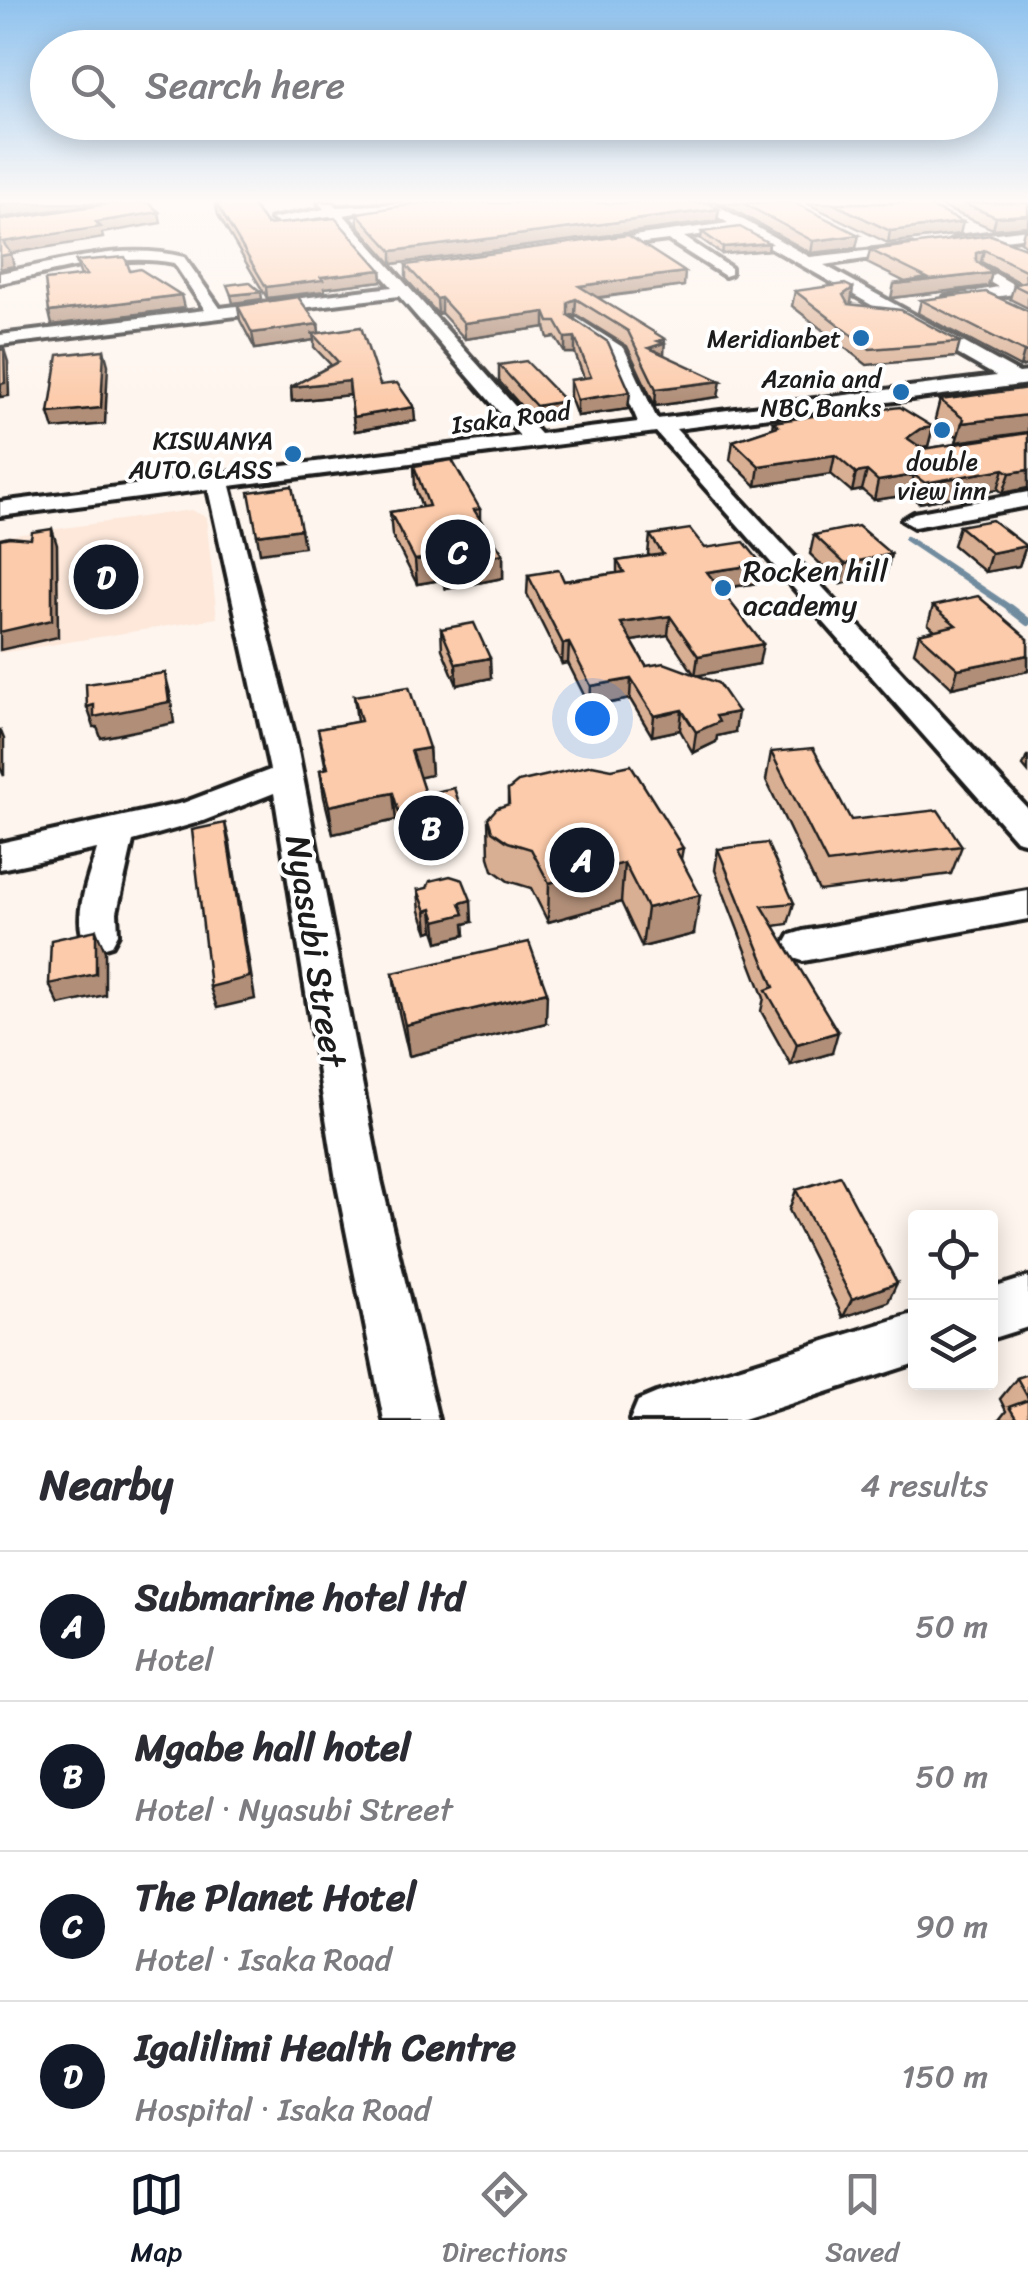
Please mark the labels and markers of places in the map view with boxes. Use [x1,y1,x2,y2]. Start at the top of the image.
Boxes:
place label: Meridianbet [707,316,841,361]
marker: Meridianbet [850,327,872,349]
place label: Azania and NBC Banks [760,356,883,430]
marker: Azania and NBC Banks [890,381,912,403]
place label: KISWANYA AUTO GLASS [128,418,273,492]
marker: double view inn [931,419,953,441]
place label: double view inn [897,439,987,513]
marker: KISWANYA AUTO GLASS [282,443,304,465]
pin: C [426,514,490,590]
pin: D [74,540,138,614]
place label: Rocken hill academy [743,544,888,632]
marker: Rocken hill academy [712,577,734,599]
pin: B [398,790,464,866]
pin: A [550,822,614,898]

